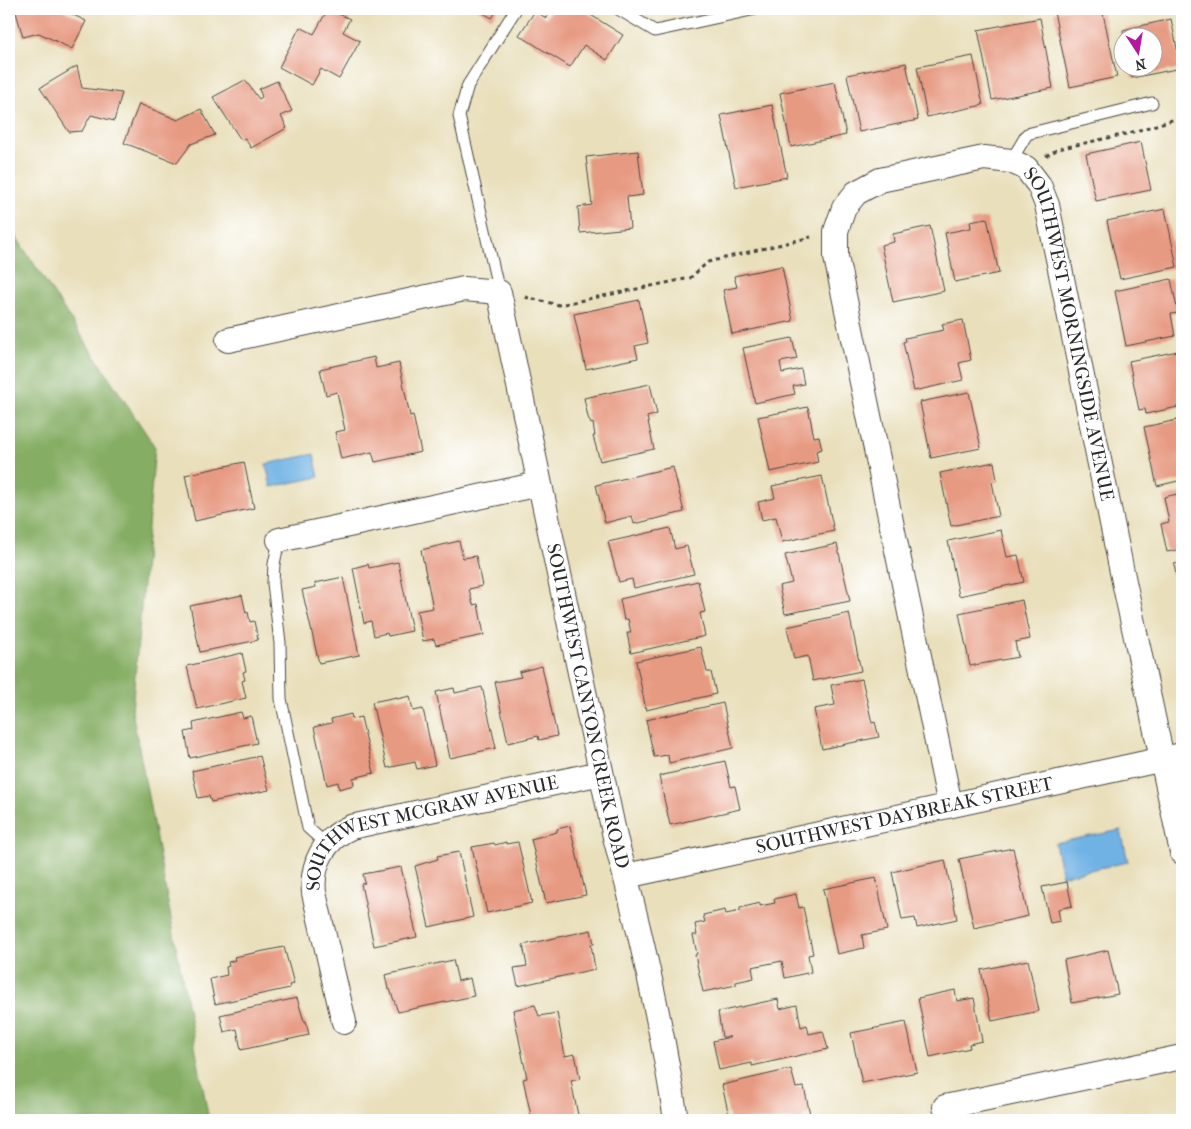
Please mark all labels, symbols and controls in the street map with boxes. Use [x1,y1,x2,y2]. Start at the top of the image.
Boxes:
north arrow [1114,28,1164,78]
text: N [1133,55,1148,74]
street label: SOUTHWEST MORNINGSIDE AVENUE [1019,163,1118,503]
street label: SOUTHWEST CANYON CREEK ROAD [542,541,634,871]
street label: SOUTHWEST MCGRAW AVENUE [302,771,561,891]
street label: SOUTHWEST DAYBREAK STREET [754,772,1055,858]

